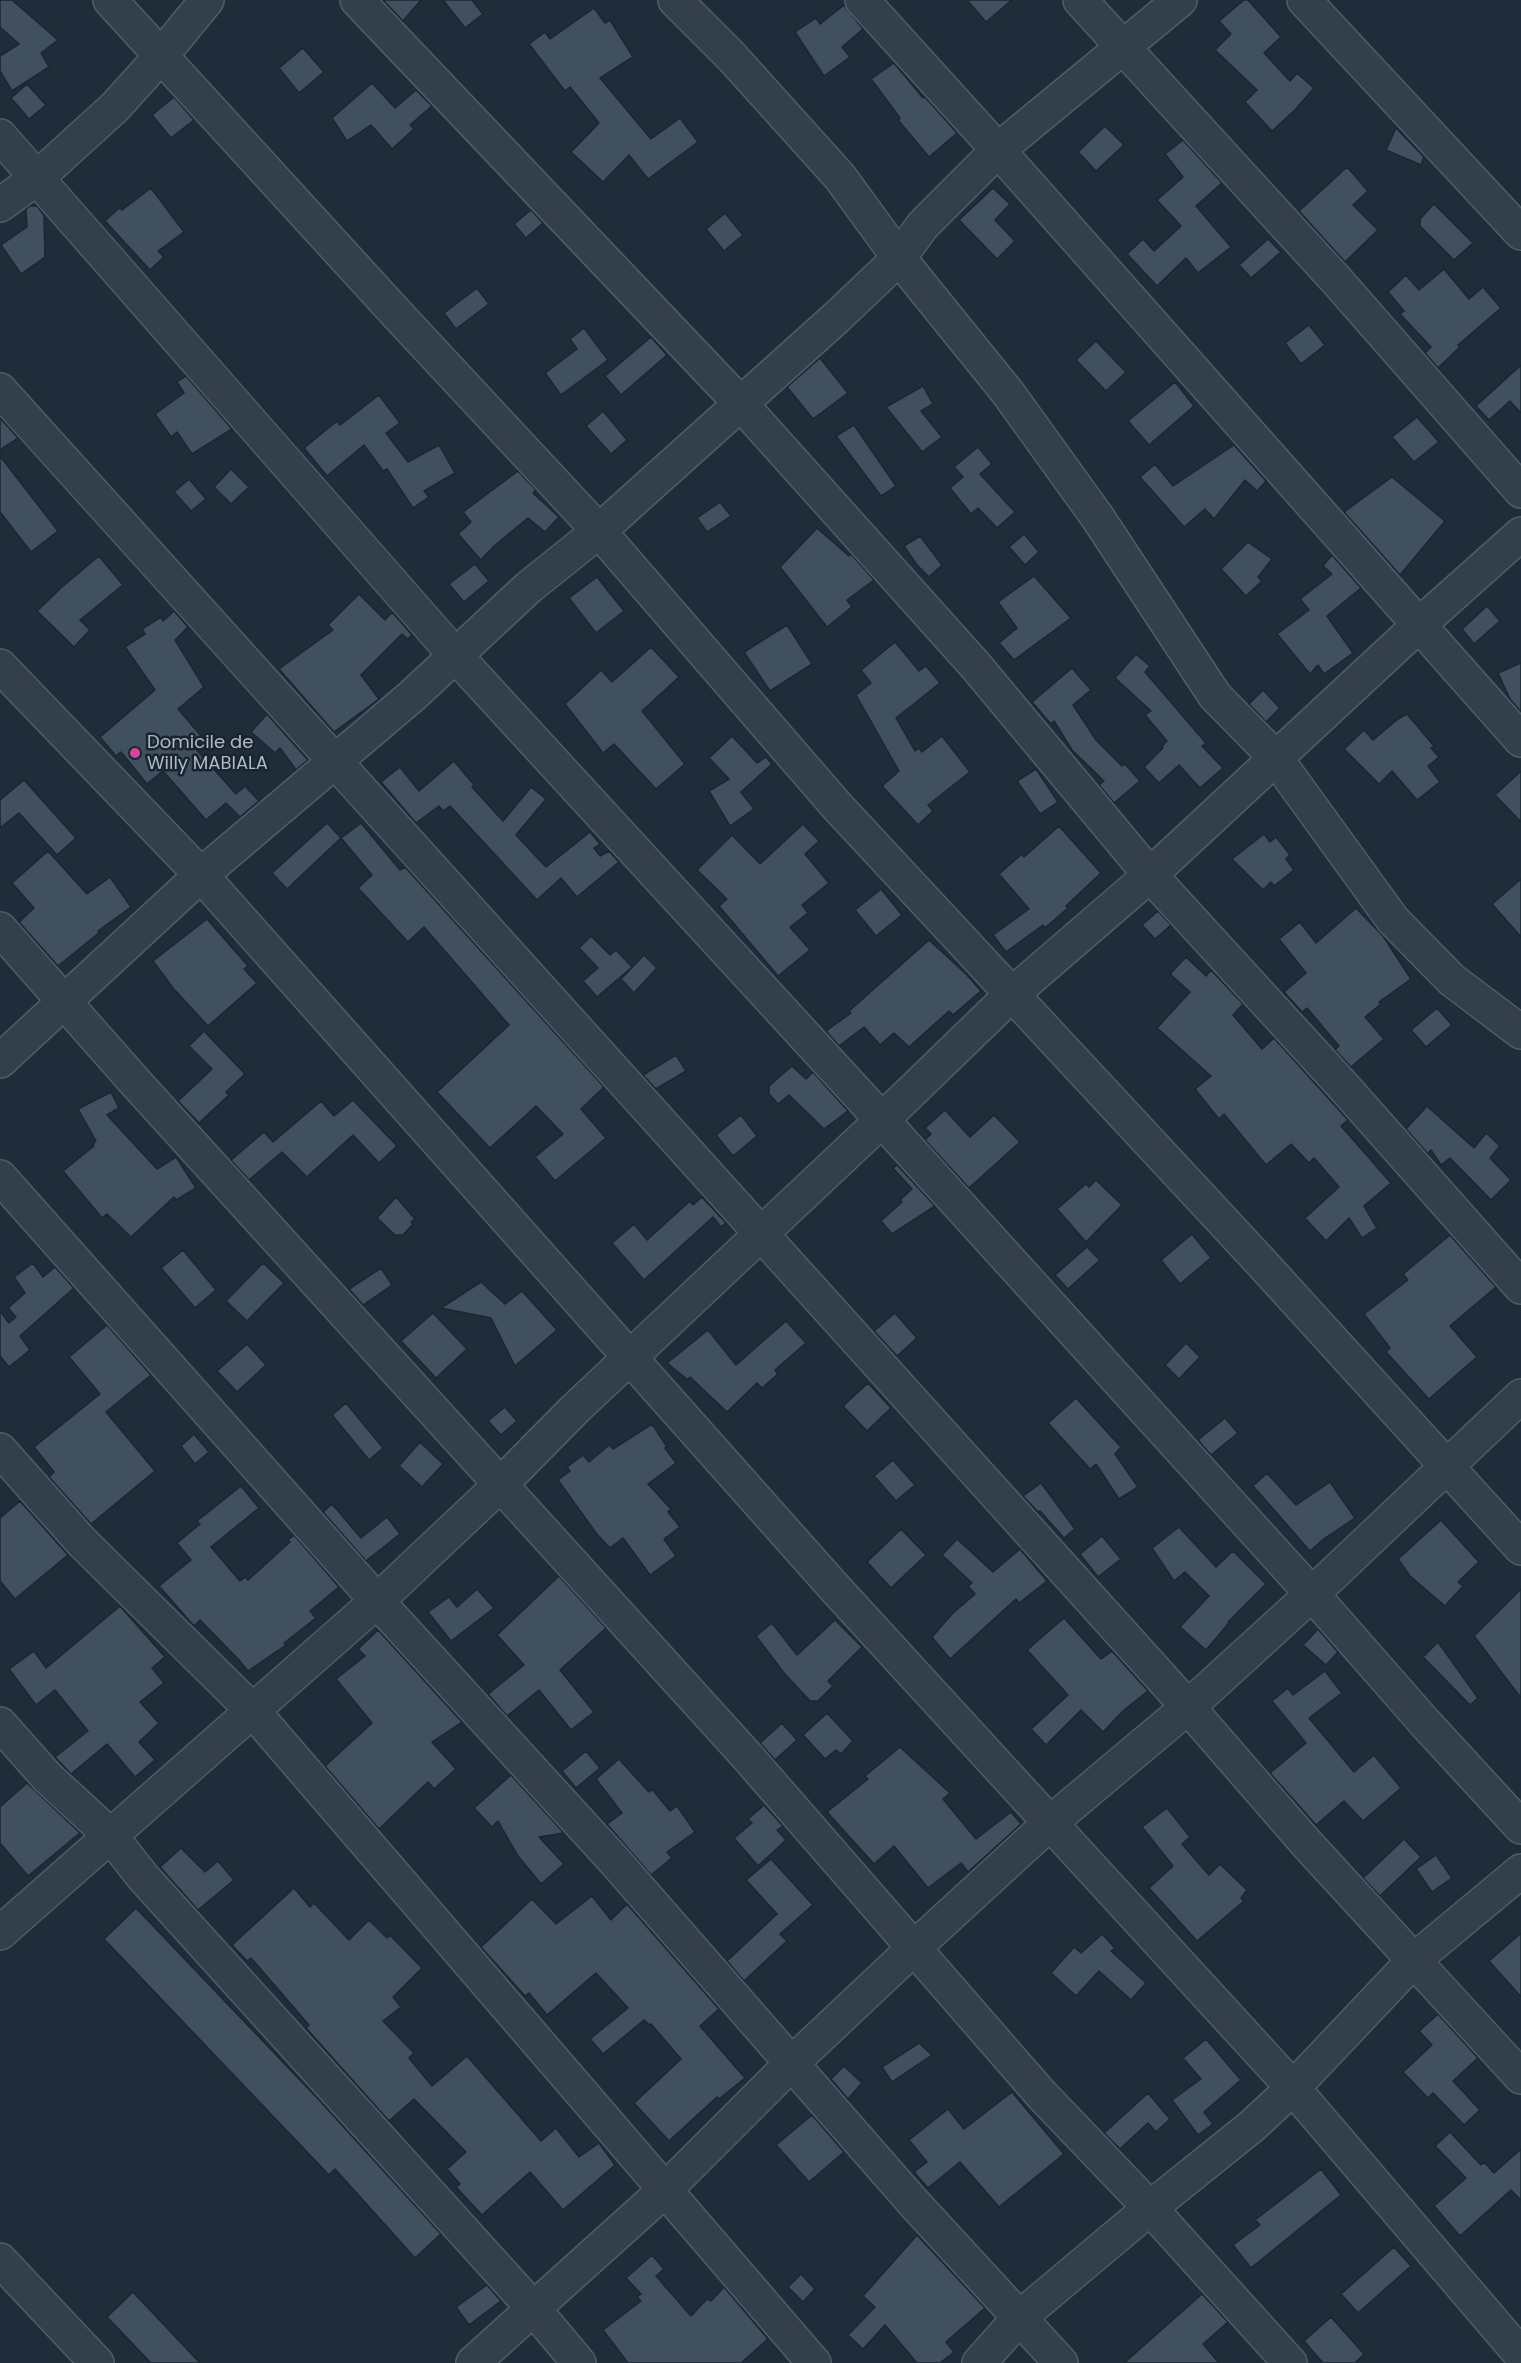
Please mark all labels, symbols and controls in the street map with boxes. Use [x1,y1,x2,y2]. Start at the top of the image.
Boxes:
place label: Domicile de Willy MABIALA [147,732,268,774]
marker: Domicile de Willy MABIALA [128,746,142,760]

